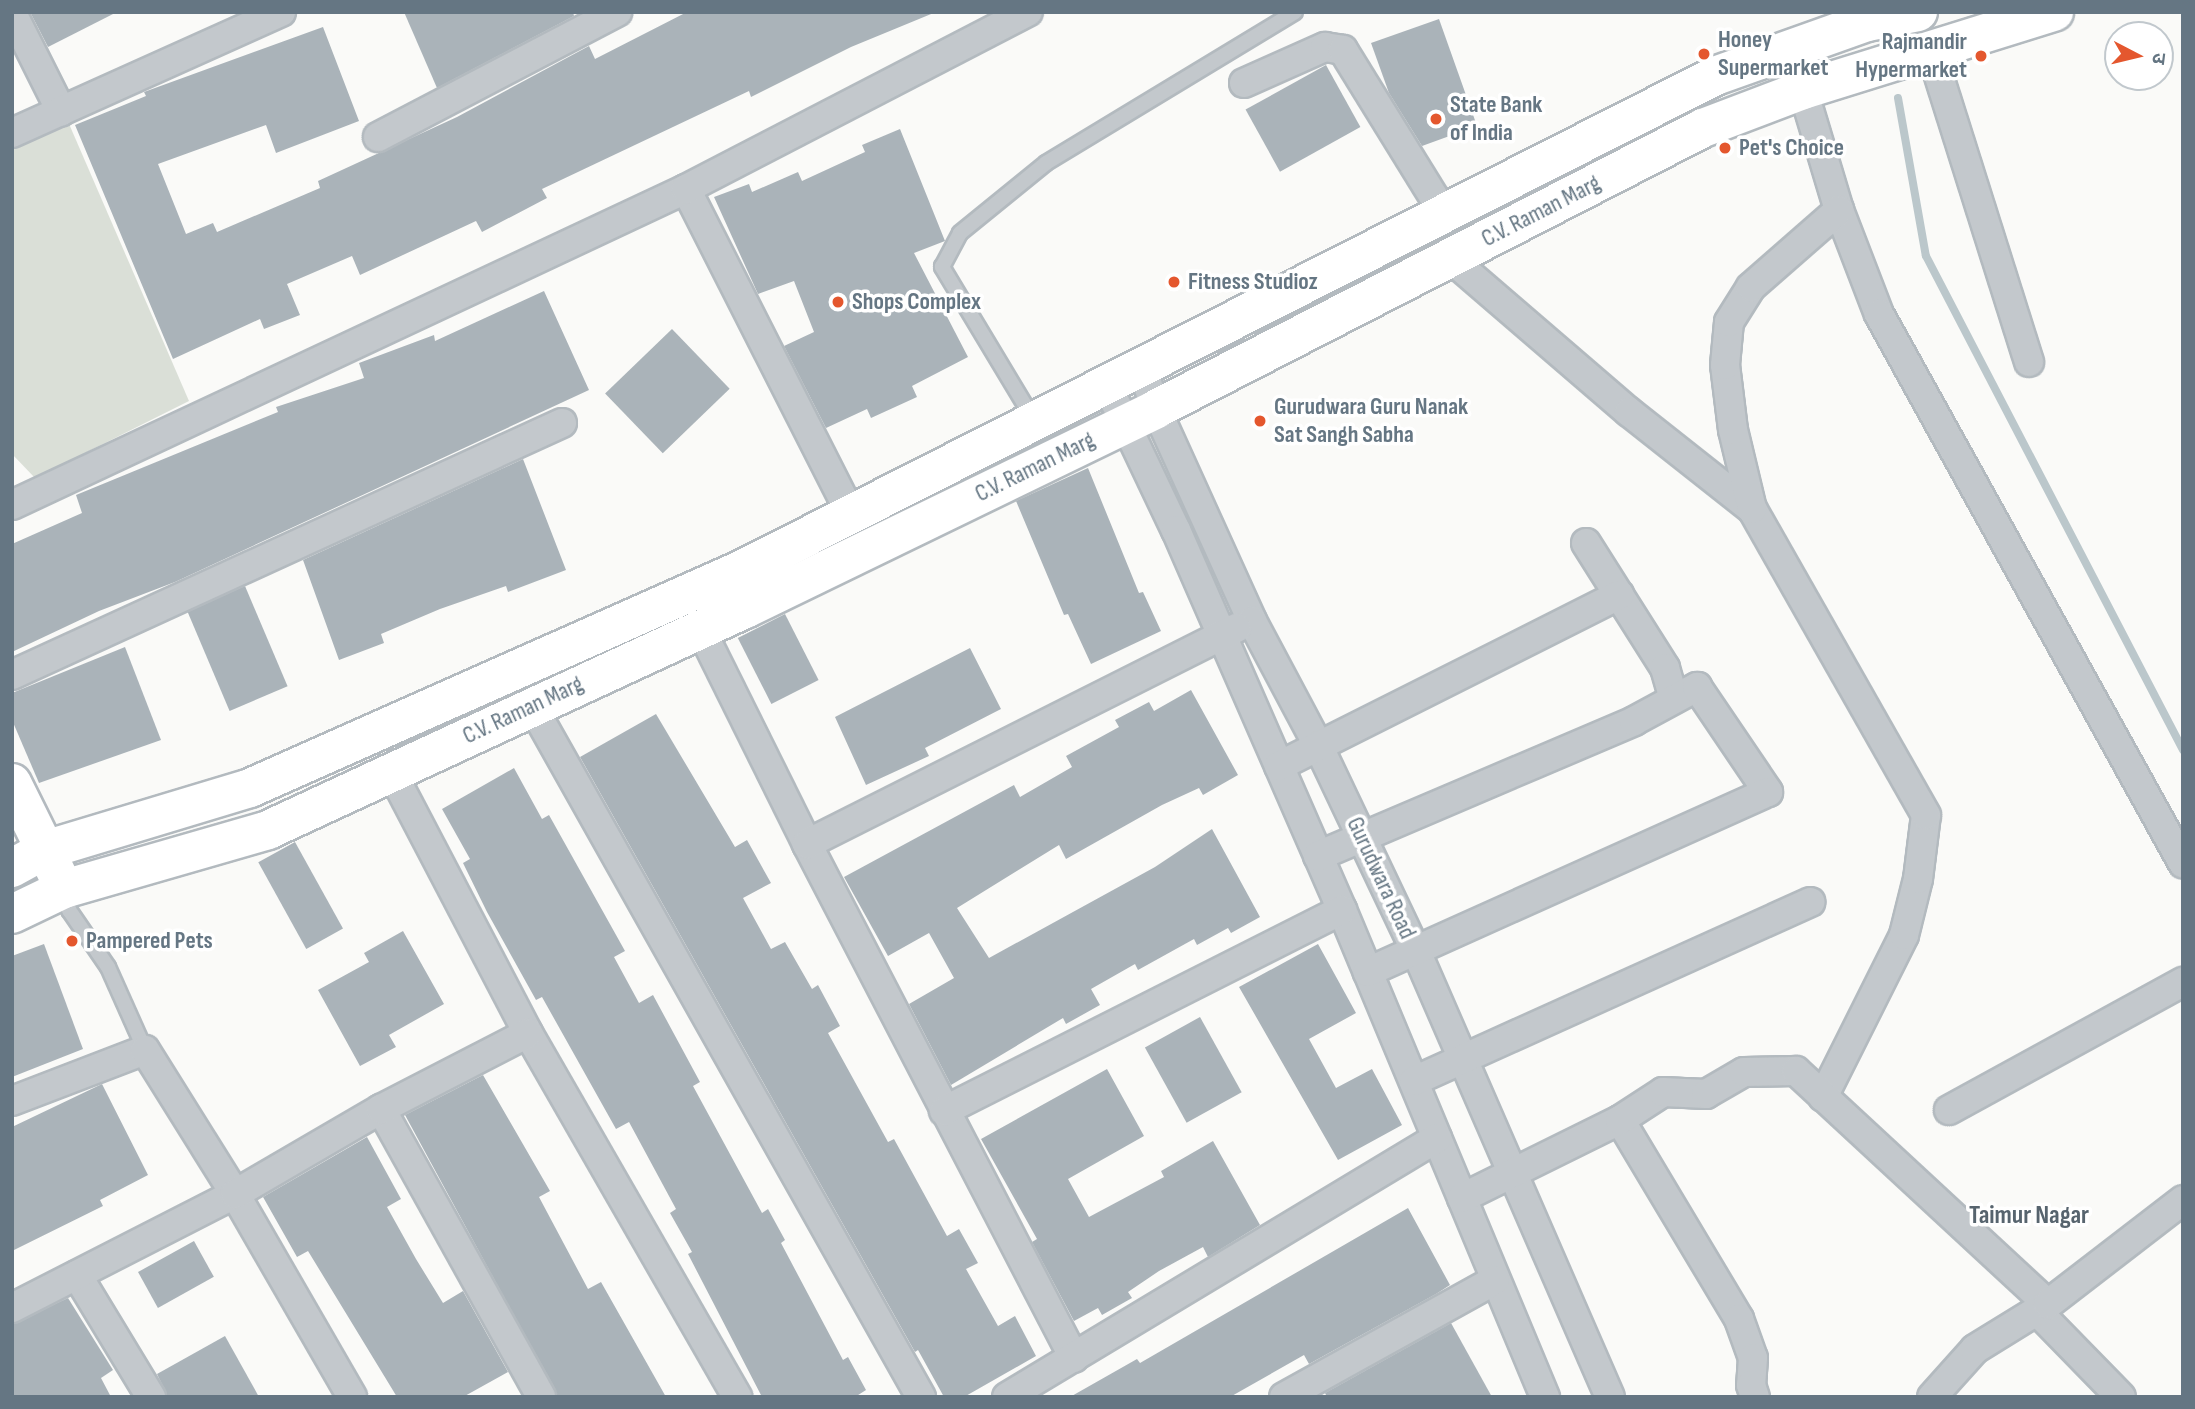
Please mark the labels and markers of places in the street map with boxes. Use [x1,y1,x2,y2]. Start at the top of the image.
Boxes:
place label: Honey Supermarket [1718,26,1828,82]
place label: Rajmandir Hypermarket [1855,28,1967,84]
marker: Honey Supermarket [1696,46,1712,62]
marker: Rajmandir Hypermarket [1973,48,1989,64]
place label: State Bank of India [1450,91,1542,147]
marker: State Bank of India [1428,111,1444,127]
place label: Pet's Choice [1739,134,1844,162]
marker: Pet's Choice [1717,140,1733,156]
place label: Fitness Studioz [1188,268,1318,296]
marker: Fitness Studioz [1166,274,1182,290]
place label: Shops Complex [852,288,981,316]
marker: Shops Complex [830,294,846,310]
place label: Gurudwara Guru Nanak Sat Sangh Sabha [1274,393,1468,449]
marker: Gurudwara Guru Nanak Sat Sangh Sabha [1252,413,1268,429]
place label: Pampered Pets [86,927,213,955]
marker: Pampered Pets [64,933,80,949]

